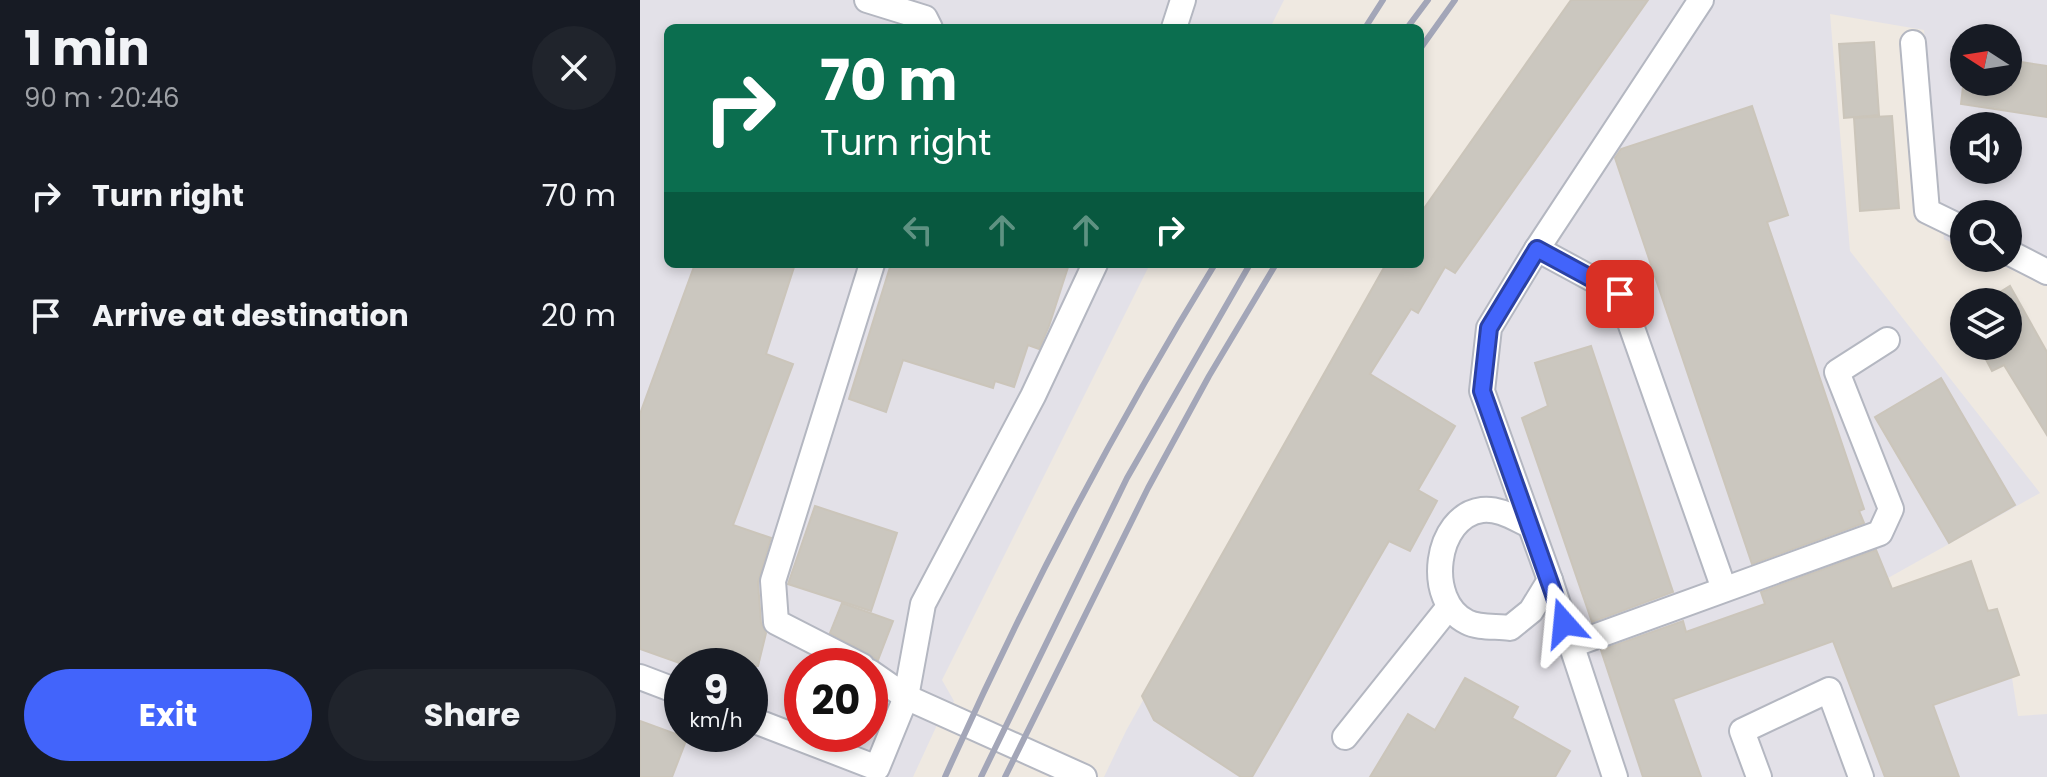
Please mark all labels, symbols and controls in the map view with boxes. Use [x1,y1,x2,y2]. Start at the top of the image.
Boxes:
text: 1 min [24,15,150,82]
north arrow [1950,24,2022,96]
map controls [1950,24,2022,360]
button: close [532,26,616,110]
text: 70 m [820,41,958,120]
icon: right [688,56,792,160]
text: 90 m · 20:46 [24,80,180,116]
button: sound [1950,112,2022,184]
text: Turn right [820,117,991,168]
icon: right [24,174,68,218]
text: Turn right [92,174,244,217]
text: 70 m [542,174,616,217]
button: search [1950,200,2022,272]
icon: left [896,208,940,252]
icon: ahead [980,208,1024,252]
icon: ahead [1064,208,1108,252]
icon: right [1148,208,1192,252]
pin [1586,260,1654,328]
icon: arrive [1598,272,1642,316]
button: layers [1950,288,2022,360]
icon: arrive [24,294,68,338]
text: Arrive at destination [92,294,409,337]
text: 20 m [541,294,616,337]
position arrow [1522,581,1606,665]
speed limit sign: 20 [784,648,888,752]
text: 9 [704,662,728,718]
button: Exit [24,669,312,761]
button: Share [328,669,616,761]
text: km/h [689,706,743,734]

